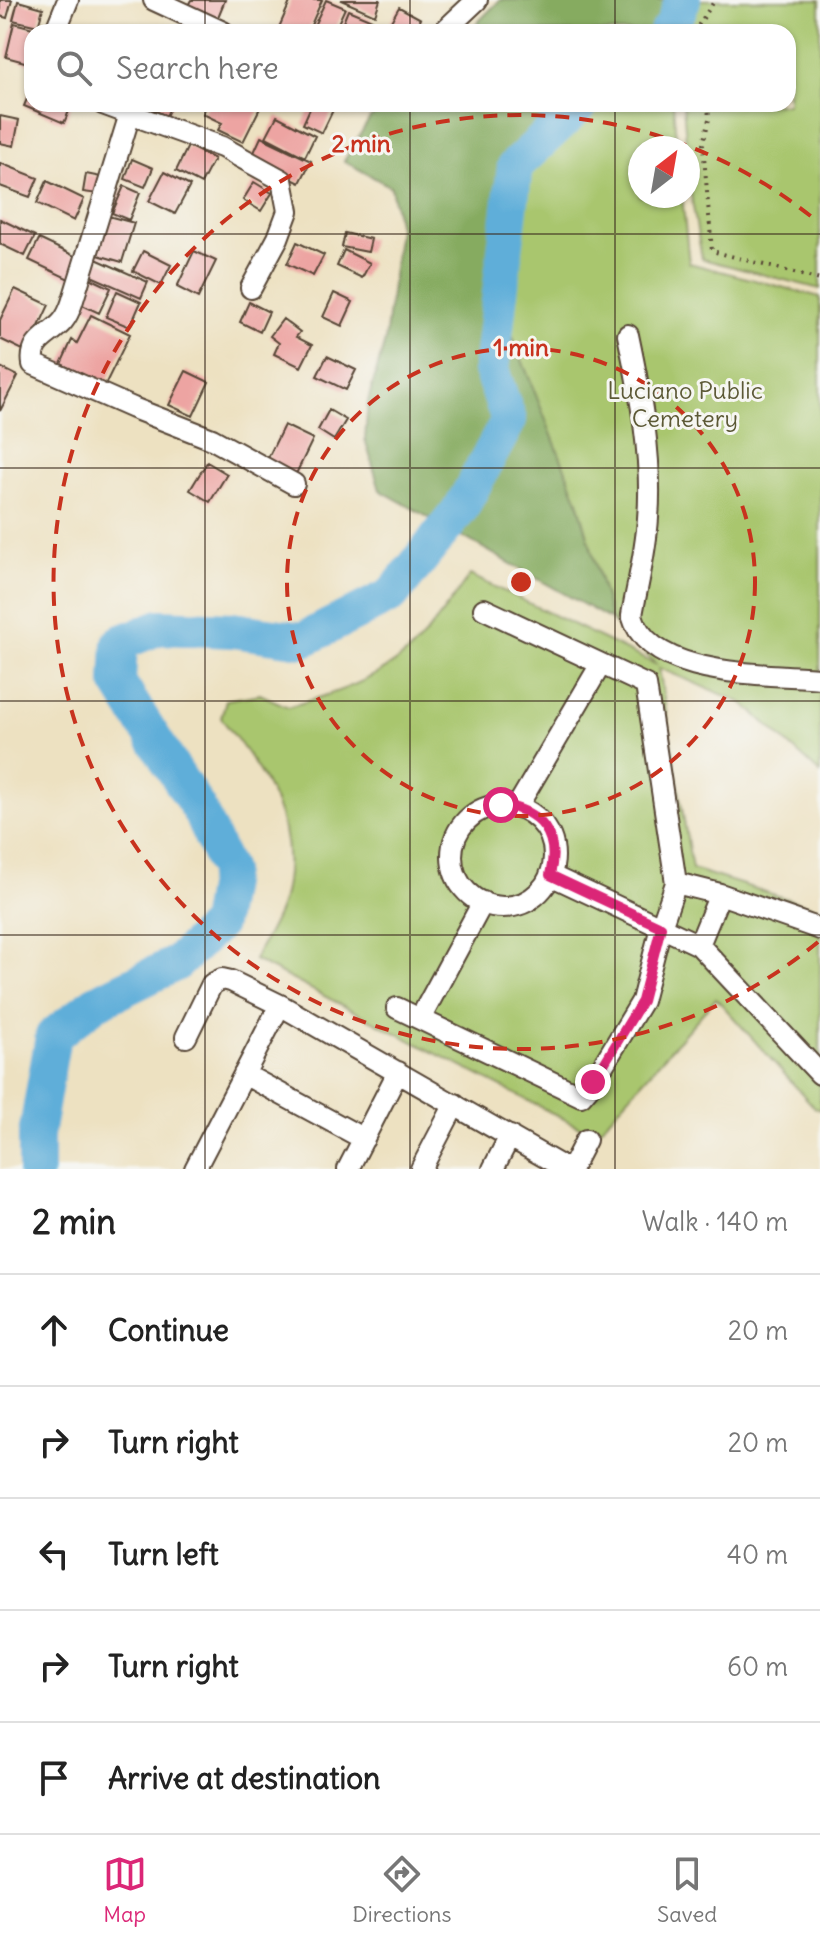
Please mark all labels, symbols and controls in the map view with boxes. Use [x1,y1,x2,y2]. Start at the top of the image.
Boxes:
search box [24,24,796,112]
icon: search [52,46,96,90]
text: Search here [116,49,279,87]
text: 2 min [331,128,391,158]
north arrow [628,136,700,208]
text: 1 min [493,332,549,362]
park label: Luciano Public Cemetery [607,375,763,433]
centre of rings [507,568,535,596]
route start [483,787,519,823]
route end [575,1064,611,1100]
text: 2 min [32,1200,116,1243]
text: Walk · 140 m [642,1205,788,1238]
icon: ahead [32,1308,76,1352]
text: Continue [108,1311,229,1349]
text: 20 m [728,1314,788,1347]
icon: right [32,1420,76,1464]
text: Turn right [108,1423,239,1461]
text: 20 m [728,1426,788,1459]
icon: left [32,1532,76,1576]
text: Turn left [108,1535,219,1573]
text: 40 m [727,1538,788,1571]
icon: right [32,1644,76,1688]
text: Turn right [108,1647,239,1685]
text: 60 m [727,1650,788,1683]
icon: arrive [32,1756,76,1800]
text: Arrive at destination [108,1759,380,1797]
tab: Map [103,1852,147,1928]
tab: Directions [352,1852,452,1928]
tab: Saved [657,1852,717,1928]

